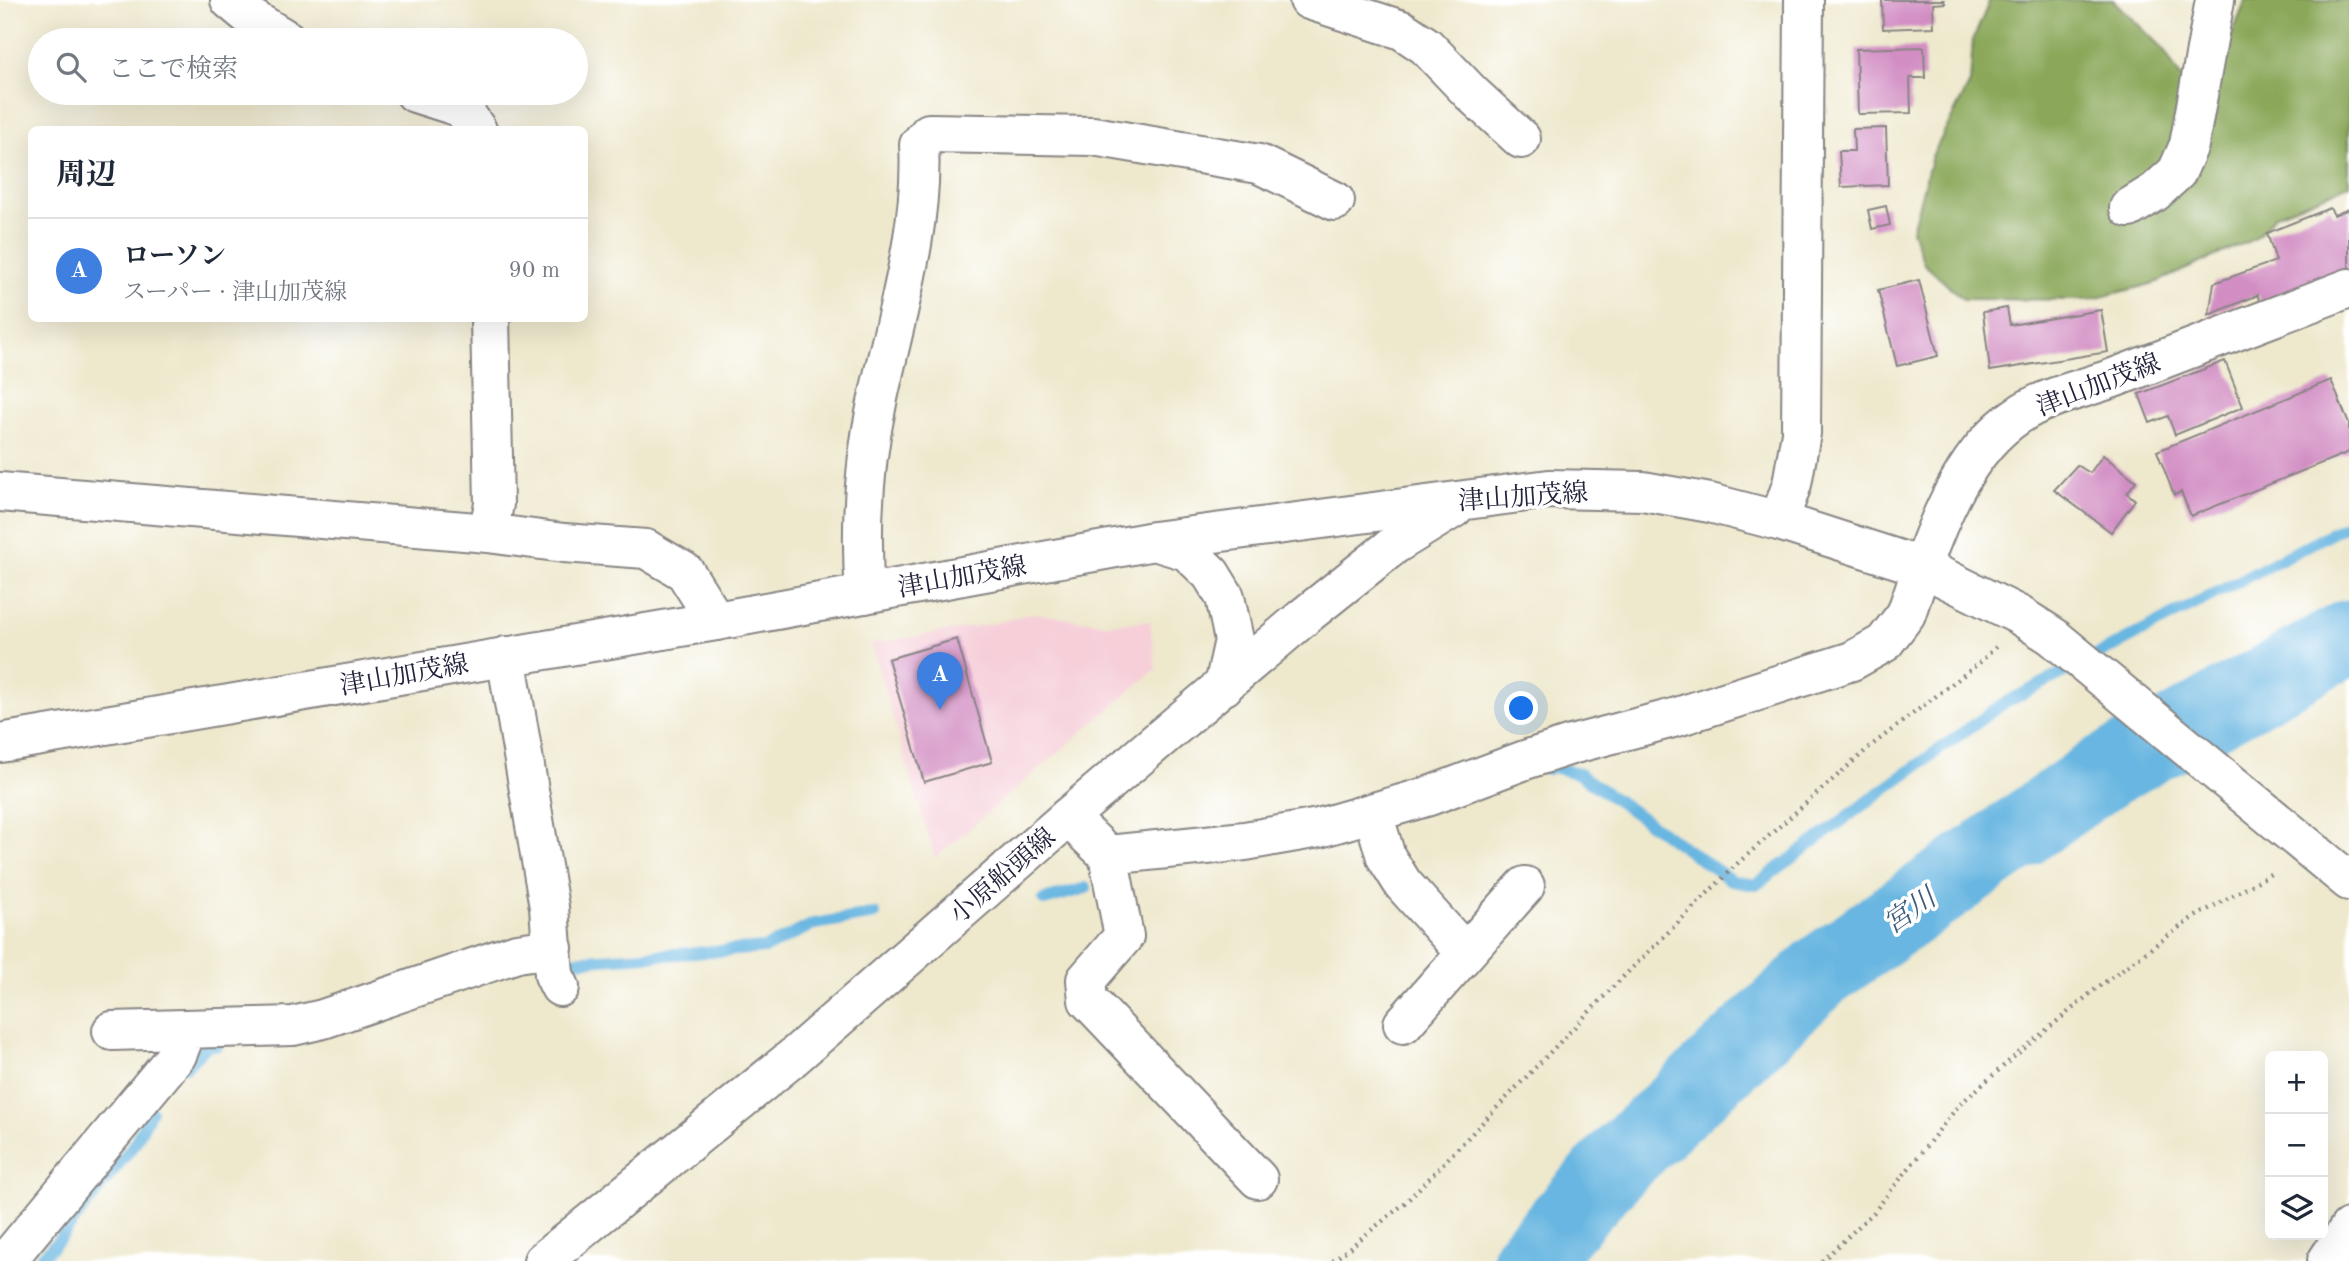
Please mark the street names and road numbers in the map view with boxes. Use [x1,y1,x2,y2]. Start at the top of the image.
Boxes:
street label: 津山加茂線 [2033,349,2164,421]
street label: 津山加茂線 [1457,478,1589,515]
street label: 津山加茂線 [896,552,1029,602]
street label: 津山加茂線 [338,650,471,700]
street label: 小原船頭線 [944,823,1061,929]

